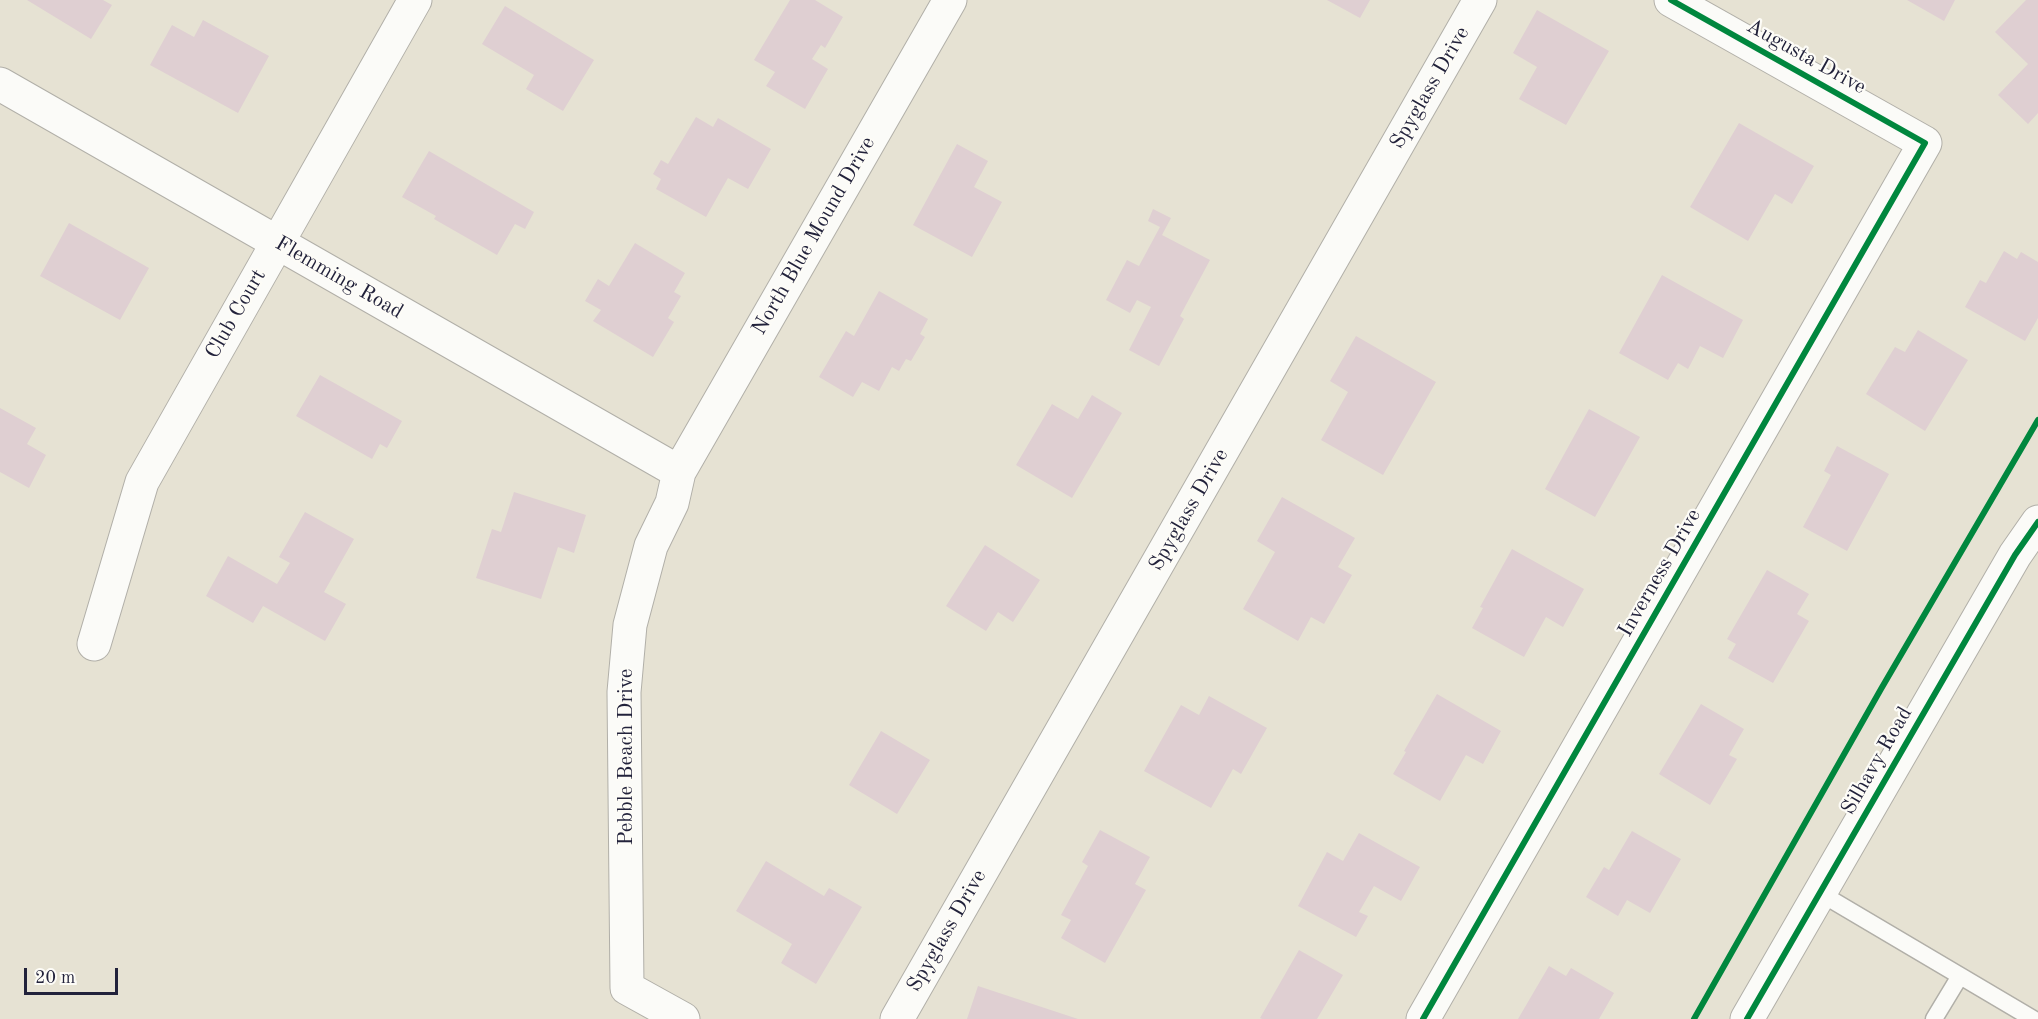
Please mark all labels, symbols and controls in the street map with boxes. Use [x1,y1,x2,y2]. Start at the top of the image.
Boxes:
street label: Augusta Drive [1742,14,1870,100]
street label: Spyglass Drive [1385,22,1475,154]
street label: North Blue Mound Drive [747,132,881,340]
street label: Flemming Road [270,231,408,325]
street label: Club Court [200,265,272,363]
street label: Spyglass Drive [1144,444,1234,576]
street label: Inverness Drive [1613,505,1707,641]
street label: Pebble Beach Drive [613,669,639,845]
street label: Silhavy Road [1836,703,1918,819]
street label: Spyglass Drive [902,865,992,997]
scale bar [27,956,122,994]
text: 20 m [35,969,75,987]

